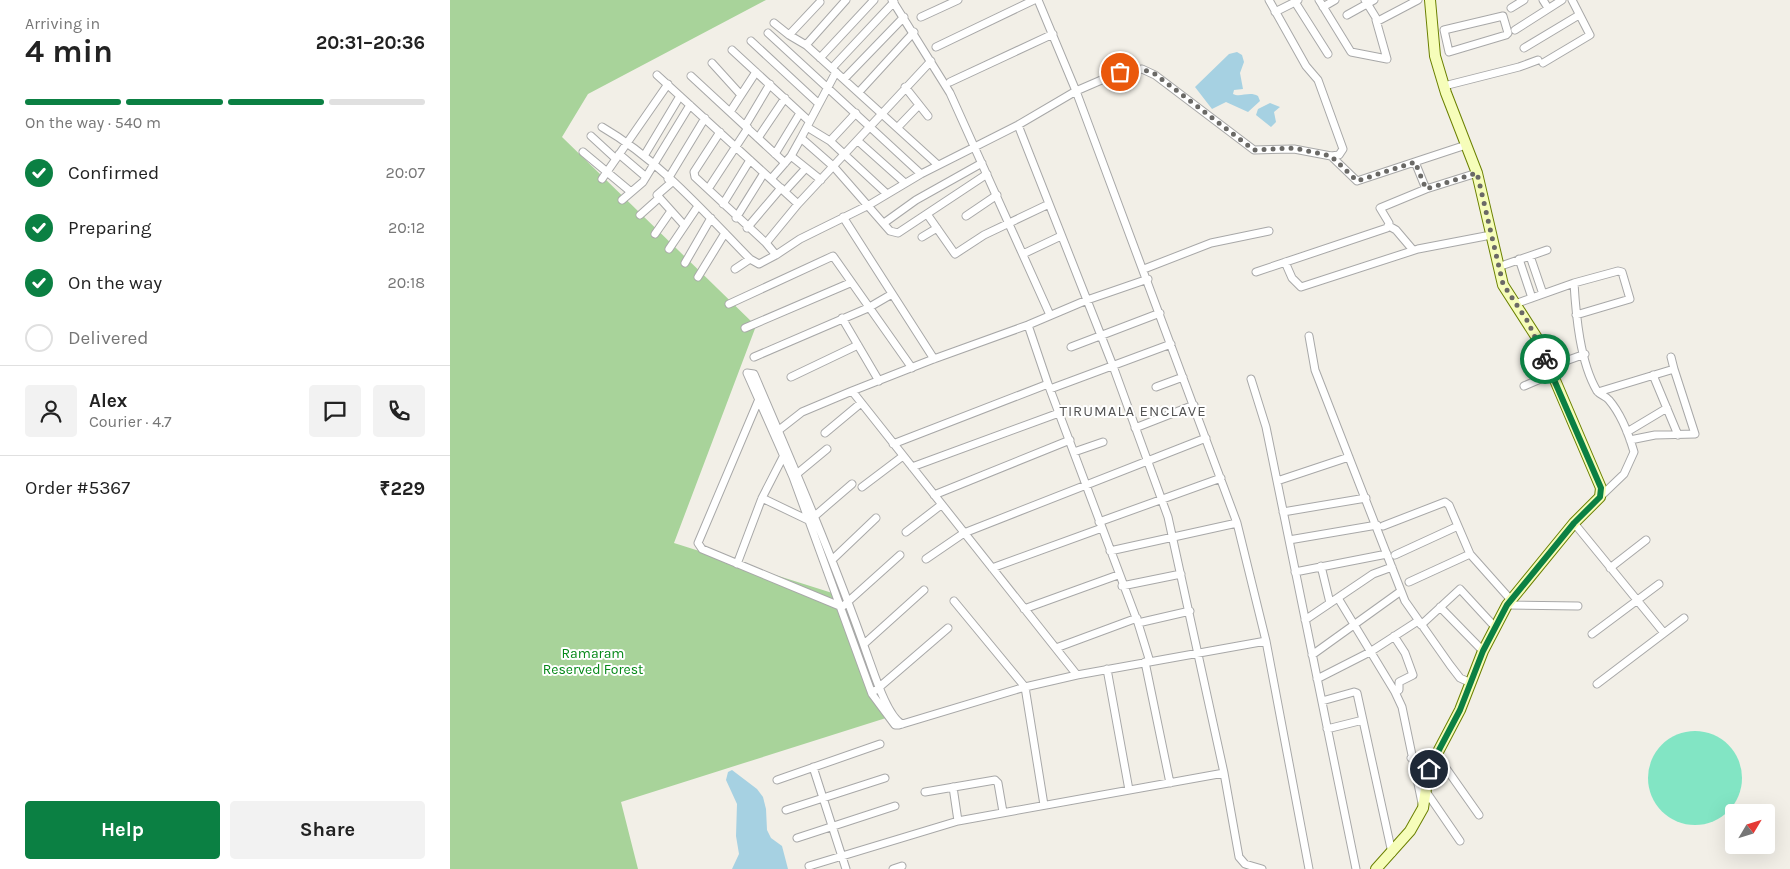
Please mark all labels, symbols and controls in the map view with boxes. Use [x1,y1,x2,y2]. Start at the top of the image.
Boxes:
text: Arriving in [25,14,100,33]
text: 20:31–20:36 [316,32,425,54]
text: 4 min [25,33,113,70]
pin [1099,51,1141,93]
icon: bag [1106,58,1134,86]
text: On the way · 540 m [25,113,161,132]
icon: check [25,159,53,187]
text: Confirmed [68,162,159,184]
text: 20:07 [386,163,425,182]
icon: check [25,214,53,242]
text: Preparing [68,217,151,239]
text: 20:12 [388,218,425,237]
icon: check [25,269,53,297]
text: On the way [68,272,162,294]
text: 20:18 [387,273,425,292]
text: Delivered [68,327,148,349]
courier [1520,334,1570,384]
icon: bike [1531,345,1559,373]
button: person [25,385,77,437]
button: chat [309,385,361,437]
button: phone [373,385,425,437]
text: Alex [89,390,127,412]
district label: TIRUMALA ENCLAVE [1059,402,1207,420]
text: Courier · 4.7 [89,412,172,431]
text: Order #5367 [25,477,130,499]
text: ₹229 [380,478,425,500]
park label: Ramaram Reserved Forest [543,645,643,678]
pin [1408,748,1450,790]
icon: home [1415,755,1443,783]
button: Help [25,801,220,859]
button: Share [230,801,425,859]
north arrow [1725,804,1775,854]
map controls [1725,804,1775,854]

